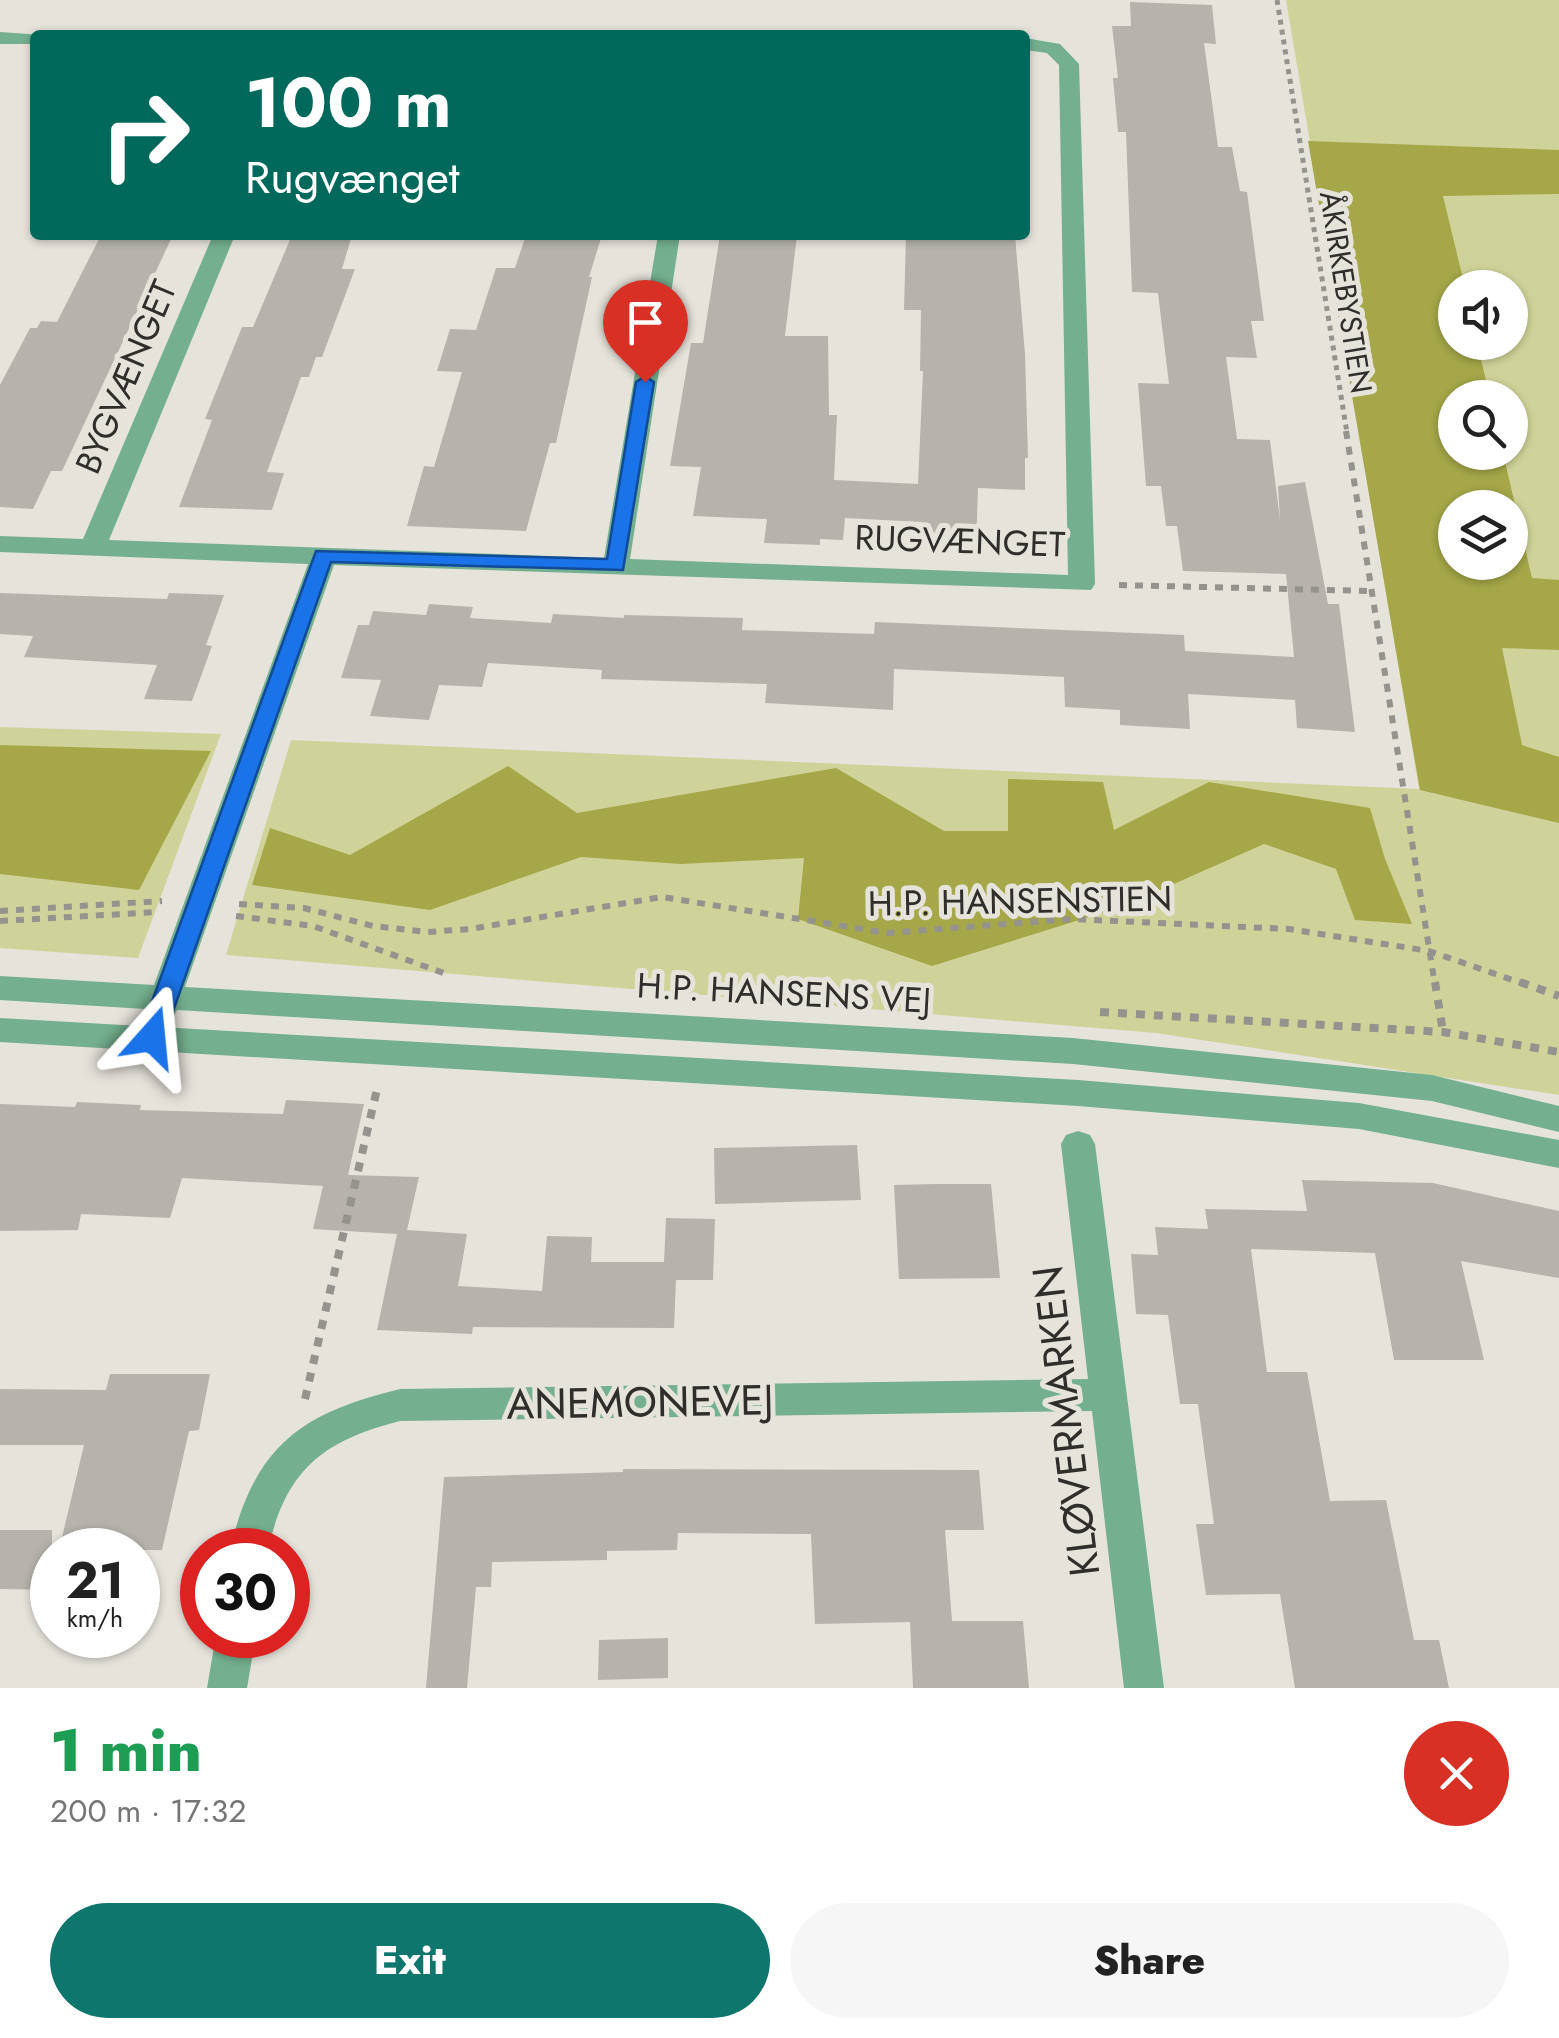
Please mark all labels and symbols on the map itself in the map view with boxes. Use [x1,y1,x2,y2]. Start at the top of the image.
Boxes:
street label: ÅKIRKEBYSTIEN [1309,188,1383,396]
street label: BYGVÆNGET [63,273,189,481]
pin [603,280,688,383]
street label: RUGVÆNGET [854,512,1066,570]
street label: H.P. HANSENSTIEN [867,873,1173,929]
street label: H.P. HANSENS VEJ [636,960,932,1026]
position arrow [100,985,204,1089]
street label: KLØVERMARKEN [1017,1262,1115,1580]
street label: ANEMONEVEJ [506,1369,774,1435]
speed limit sign: 30 [180,1528,310,1658]

